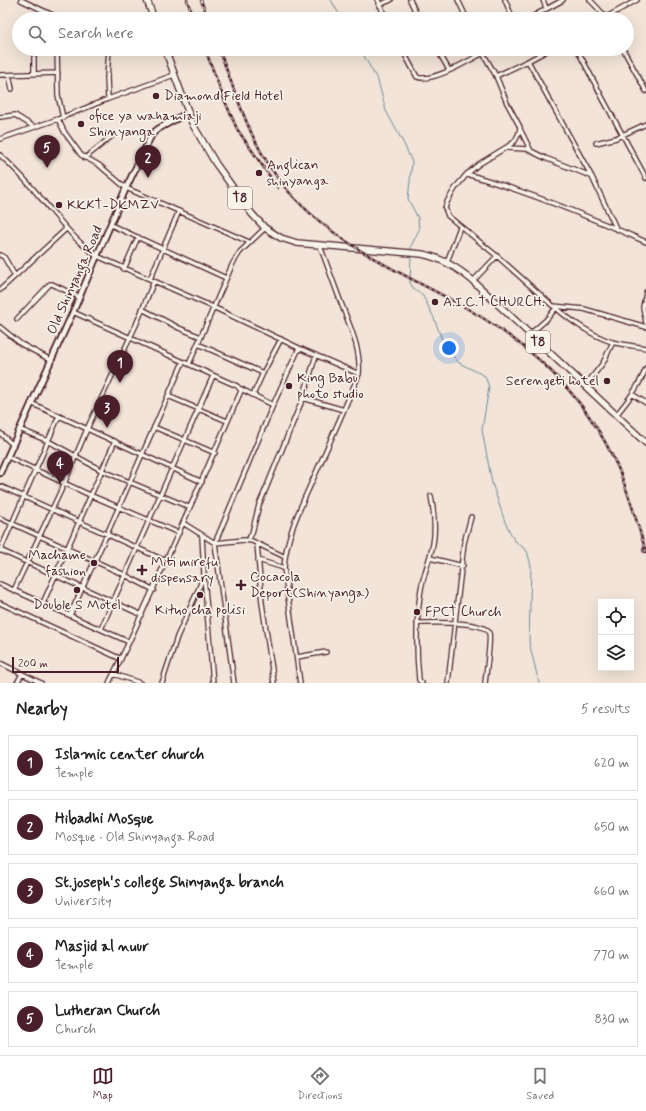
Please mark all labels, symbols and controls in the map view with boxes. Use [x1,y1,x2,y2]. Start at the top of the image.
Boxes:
search box [12,12,634,56]
icon: search [26,23,48,45]
text: Search here [58,24,134,44]
place label: Diamond Field Hotel [164,87,283,105]
marker: Diamond Field Hotel [151,91,161,101]
place label: ofice ya wahamiaji Shinyanga [89,107,202,142]
marker: ofice ya wahamiaji Shinyanga [76,119,86,129]
pin: 5 [34,135,60,168]
pin: 2 [135,145,161,178]
place label: Anglican shinyanga [267,156,329,190]
marker: Anglican shinyanga [254,168,264,178]
road number: T8 [228,187,252,209]
place label: KKKT-DKMZV [67,196,159,214]
marker: KKKT-DKMZV [54,200,64,210]
street label: Old Shinyanga Road [43,223,109,338]
place label: A.I.C.T CHURCH. [443,293,545,311]
marker: A.I.C.T CHURCH. [430,297,440,307]
road number: T8 [526,331,550,353]
your location [439,338,459,358]
pin: 1 [107,350,133,383]
place label: King Babu photo studio [297,369,364,403]
place label: Serengeti hotel [506,372,599,390]
marker: Serengeti hotel [602,376,612,386]
marker: King Babu photo studio [284,381,294,391]
pin: 3 [94,395,120,428]
pin: 4 [47,451,73,484]
place label: Machame fashion [28,546,86,580]
place label: Miti mirefu dispensary [151,553,219,587]
marker: Machame fashion [89,558,99,568]
marker: Miti mirefu dispensary [136,564,148,576]
place label: Cocacola Deport(Shinyanga) [250,568,369,603]
marker: Cocacola Deport(Shinyanga) [235,579,247,591]
marker: Double S Motel [72,585,82,595]
marker: Kituo cha polisi [195,590,205,600]
place label: Double S Motel [33,596,121,614]
map controls [598,599,634,671]
button: locate [598,599,634,635]
place label: Kituo cha polisi [155,601,245,619]
place label: FPCT Church [425,603,502,621]
marker: FPCT Church [412,607,422,617]
button: layers [598,635,634,671]
scale bar [12,655,119,674]
text: 200 m [18,657,48,671]
text: Nearby [16,698,68,720]
text: 5 results [581,701,630,718]
text: Islamic center church [55,745,204,765]
text: 1 [27,755,33,772]
text: 620 m [594,755,629,772]
text: Temple [55,765,93,782]
text: Hibadhi Mosque [55,809,153,829]
text: 2 [27,819,33,836]
text: 650 m [594,819,629,836]
text: Mosque · Old Shinyanga Road [55,829,215,846]
text: St.joseph's college Shinyanga branch [55,873,284,893]
text: 3 [27,883,33,900]
text: 660 m [593,883,629,900]
text: University [55,893,111,910]
text: Masjid al nuur [55,937,149,957]
text: 4 [26,947,34,964]
text: 770 m [593,947,629,964]
text: Temple [55,957,93,974]
text: Lutheran Church [55,1001,160,1021]
text: 5 [26,1011,34,1028]
text: 830 m [594,1011,629,1028]
text: Church [55,1021,96,1038]
tab: Map [92,1065,114,1103]
tab: Directions [297,1065,343,1103]
tab: Saved [526,1065,554,1103]

